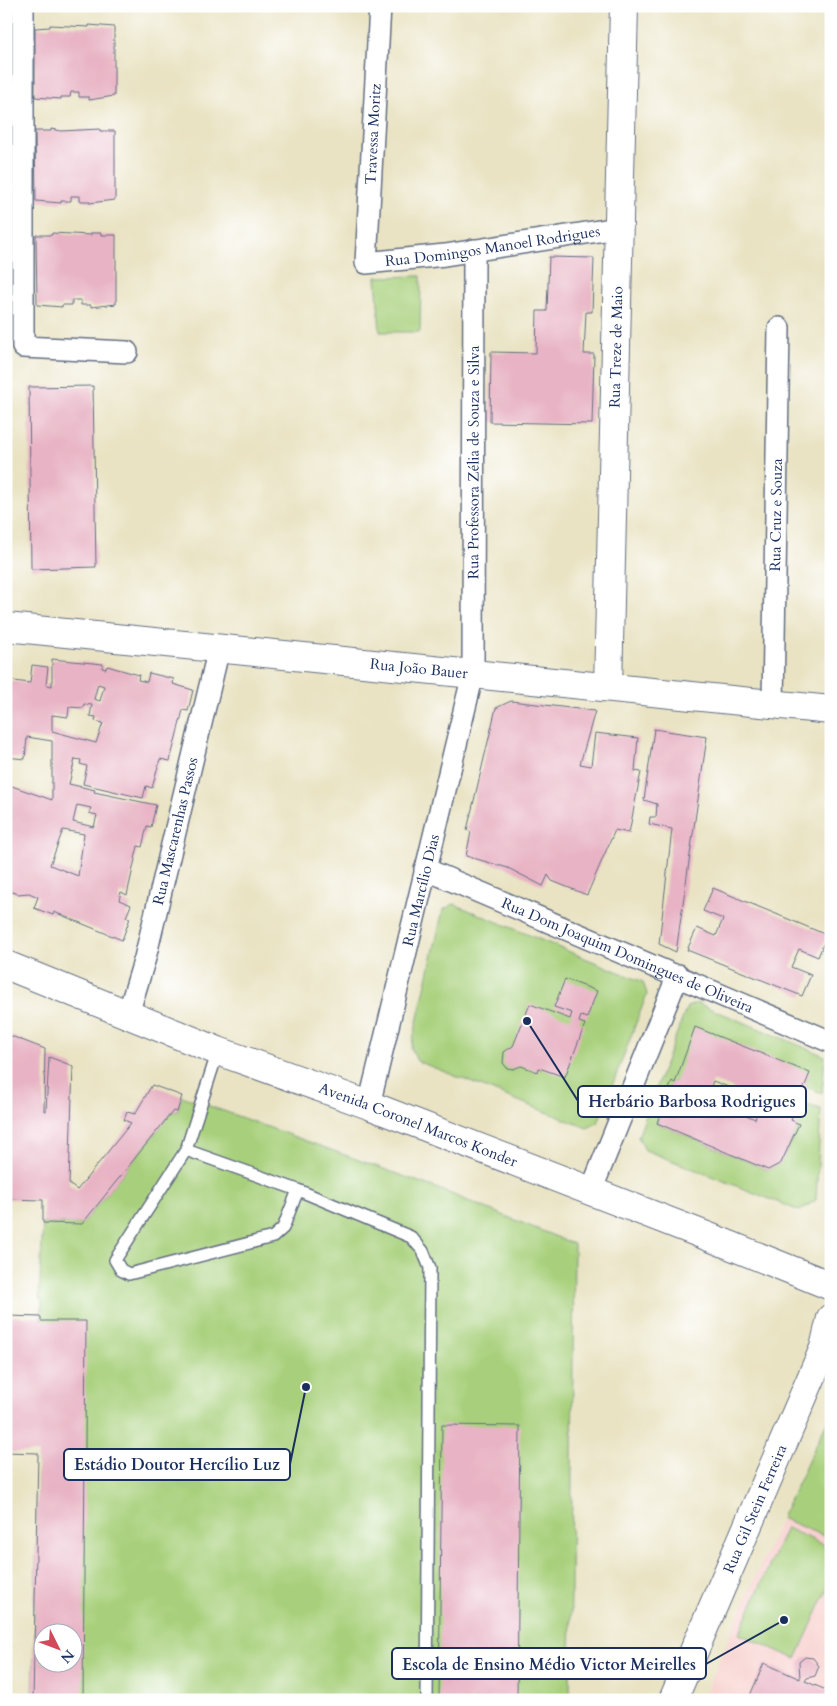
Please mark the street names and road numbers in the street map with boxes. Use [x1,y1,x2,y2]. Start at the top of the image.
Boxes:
street label: Travessa Moritz [360,83,386,185]
street label: Rua Domingos Manoel Rodrigues [384,221,601,271]
street label: Rua Treze de Maio [605,286,627,408]
street label: Rua Professora Zélia de Souza e Silva [463,345,484,579]
street label: Rua Cruz e Souza [765,458,787,572]
street label: Rua João Bauer [369,654,469,683]
street label: Rua Mascarenhas Passos [148,755,203,907]
street label: Rua Marcílio Dias [398,832,444,948]
street label: Rua Dom Joaquim Domingues de Oliveira [498,893,757,1018]
street label: Avenida Coronel Marcos Konder [316,1078,521,1172]
street label: Rua Gil Stein Ferreira [719,1441,792,1576]

